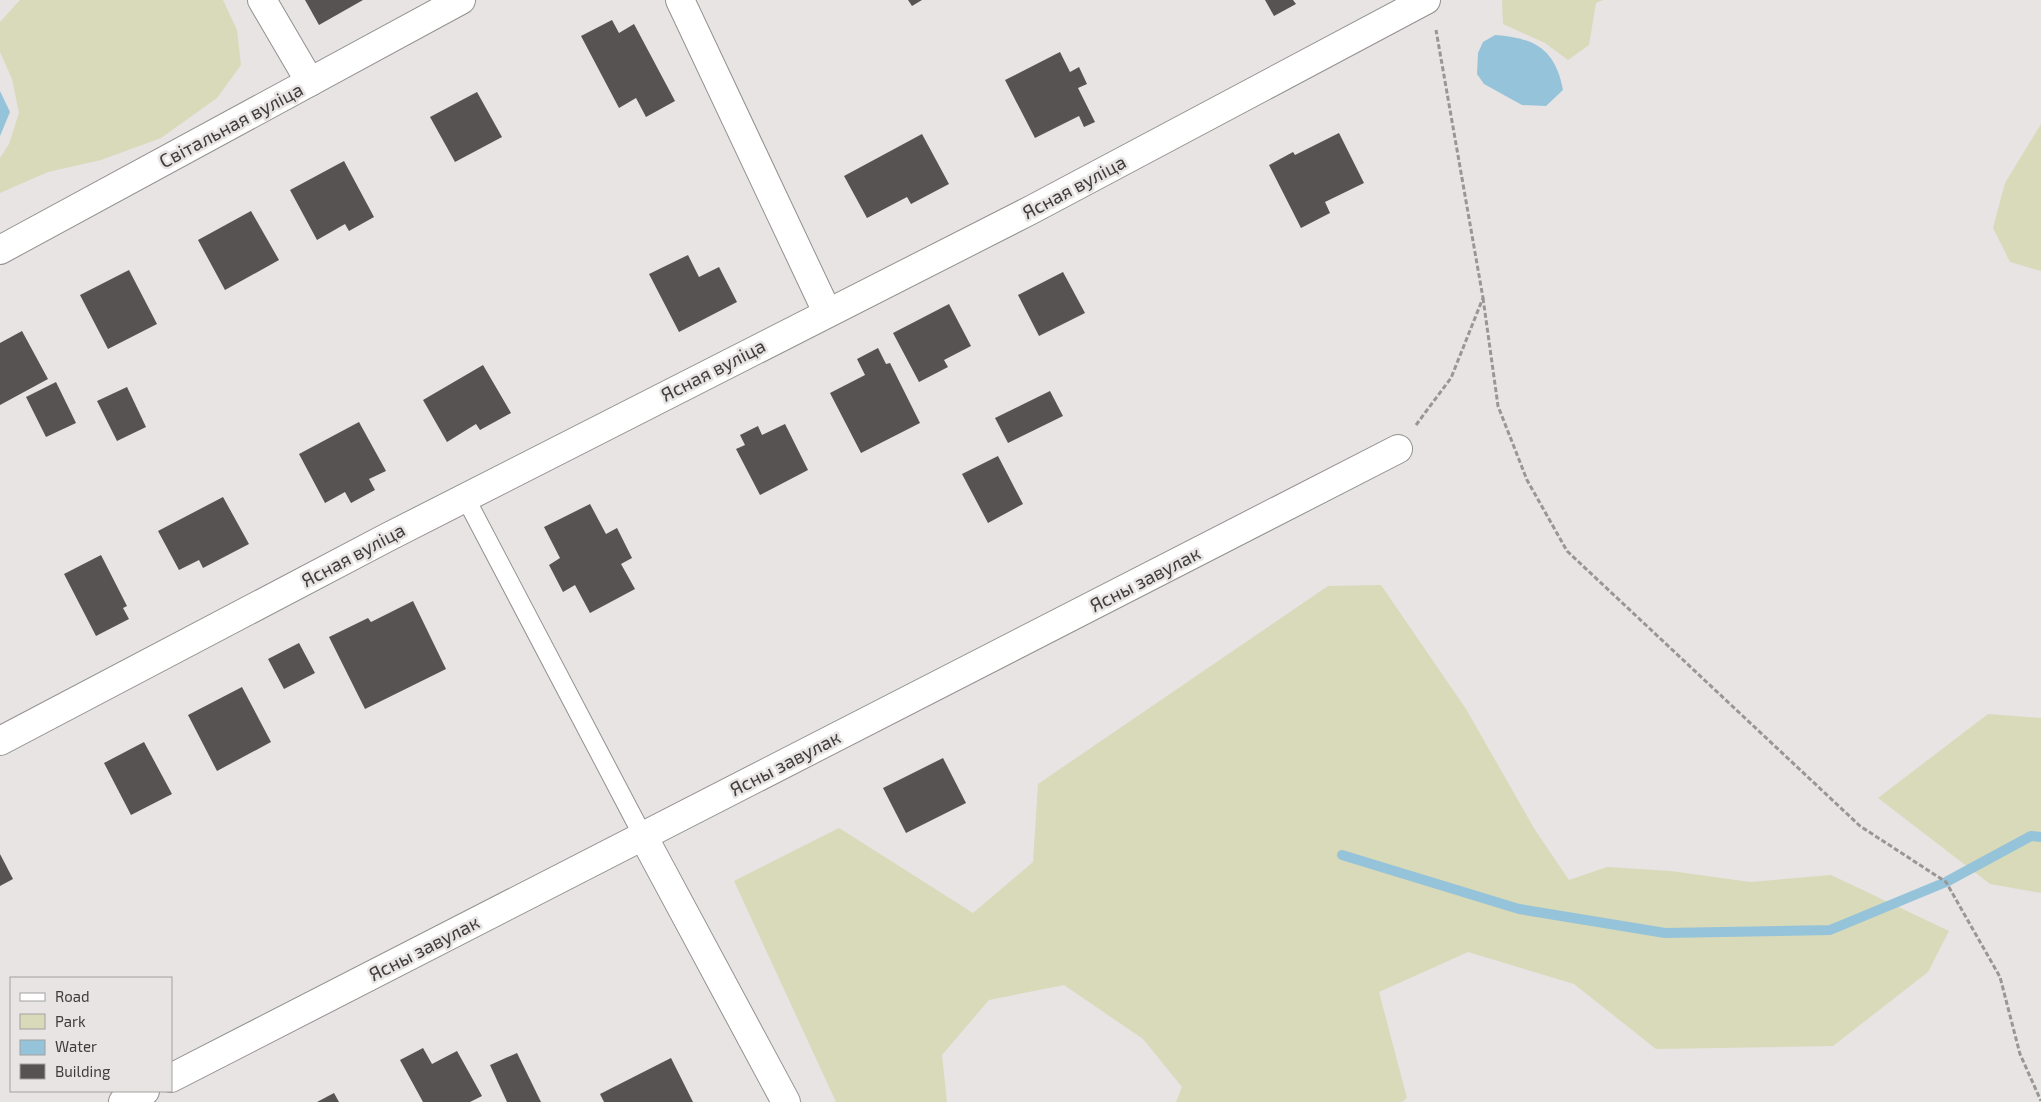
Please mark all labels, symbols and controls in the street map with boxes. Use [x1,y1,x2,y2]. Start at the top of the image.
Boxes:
street label: Світальная вуліца [155,77,307,173]
street label: Ясная вуліца [1018,150,1130,224]
street label: Ясная вуліца [657,333,769,407]
street label: Ясная вуліца [297,518,409,592]
street label: Ясны завулак [1086,541,1204,617]
street label: Ясны завулак [726,725,844,801]
street label: Ясны завулак [365,910,483,986]
legend [10,977,172,1092]
text: Road [55,987,90,1005]
text: Park [55,1012,86,1030]
text: Water [55,1037,97,1055]
text: Building [55,1062,111,1080]

